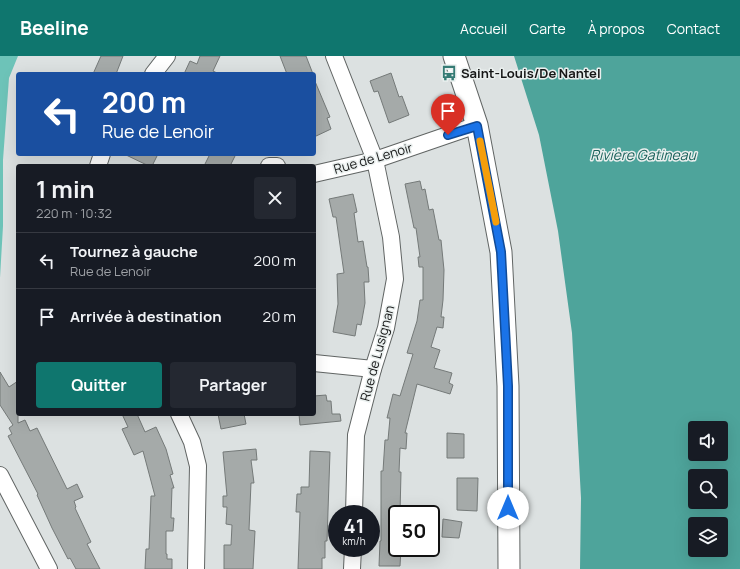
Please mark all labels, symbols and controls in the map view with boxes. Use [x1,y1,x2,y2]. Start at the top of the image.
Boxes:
text: Beeline [20,15,89,41]
text: Accueil [460,19,507,38]
text: Carte [529,19,566,38]
text: À propos [588,19,645,38]
text: Contact [667,19,720,38]
bus stop icon: Saint-Louis/De Nantel [440,64,458,82]
place label: Saint-Louis/De Nantel [461,64,601,82]
text: 200 m [102,83,186,121]
icon: left [36,88,88,140]
pin [431,94,465,135]
icon: arrive [437,100,459,122]
text: Rue de Lenoir [102,119,214,143]
street label: Rue de Lenoir [332,138,415,178]
water label: Rivière Gatineau [590,145,697,164]
text: 1 min [36,172,95,205]
button: close [254,177,296,219]
text: 220 m · 10:32 [36,204,112,222]
text: Tournez à gauche [70,241,198,262]
icon: left [36,250,58,272]
text: 200 m [253,250,296,271]
text: Rue de Lenoir [70,262,151,280]
street label: Rue de Lusignan [356,303,398,403]
icon: arrive [36,306,58,328]
text: Arrivée à destination [70,306,222,327]
text: 20 m [263,306,296,327]
button: Quitter [36,362,162,408]
button: Partager [170,362,296,408]
map controls [688,421,728,557]
button: sound [688,421,728,461]
button: search [688,469,728,509]
position arrow [487,487,529,529]
speed limit sign: 50 [388,505,440,557]
text: 41 [344,512,364,539]
button: layers [688,517,728,557]
text: km/h [342,534,366,548]

